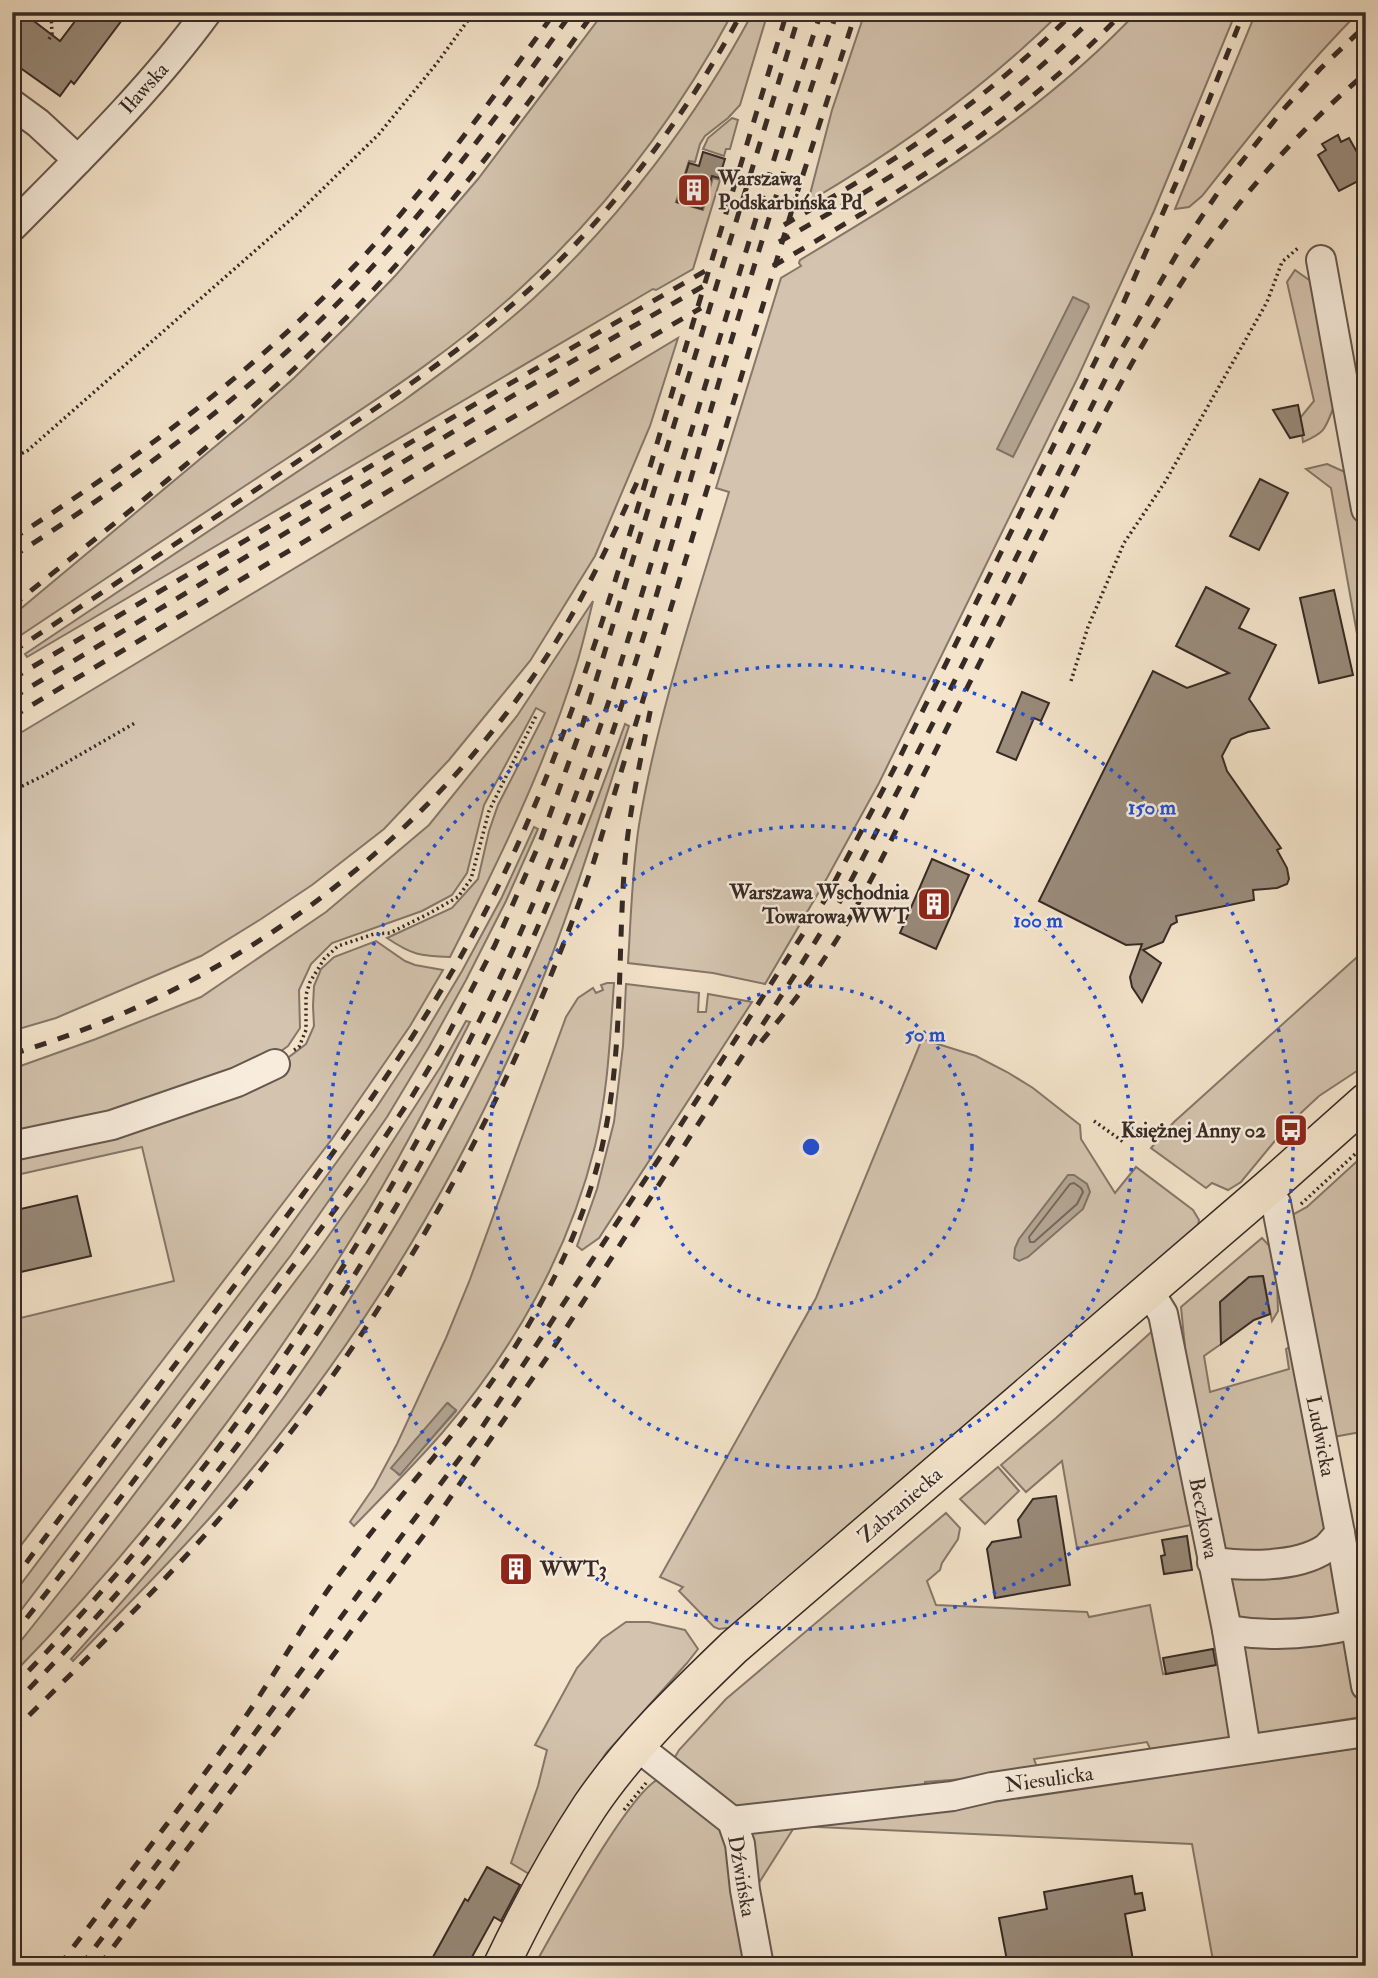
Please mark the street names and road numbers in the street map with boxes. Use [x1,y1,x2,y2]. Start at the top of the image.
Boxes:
street label: Iławska [114,56,175,120]
street label: Ludwicka [1299,1393,1342,1479]
street label: Zabraniecka [853,1461,948,1549]
street label: Beczkowa [1182,1475,1225,1561]
street label: Niesulicka [1003,1760,1095,1799]
street label: Dźwińska [721,1833,762,1919]

